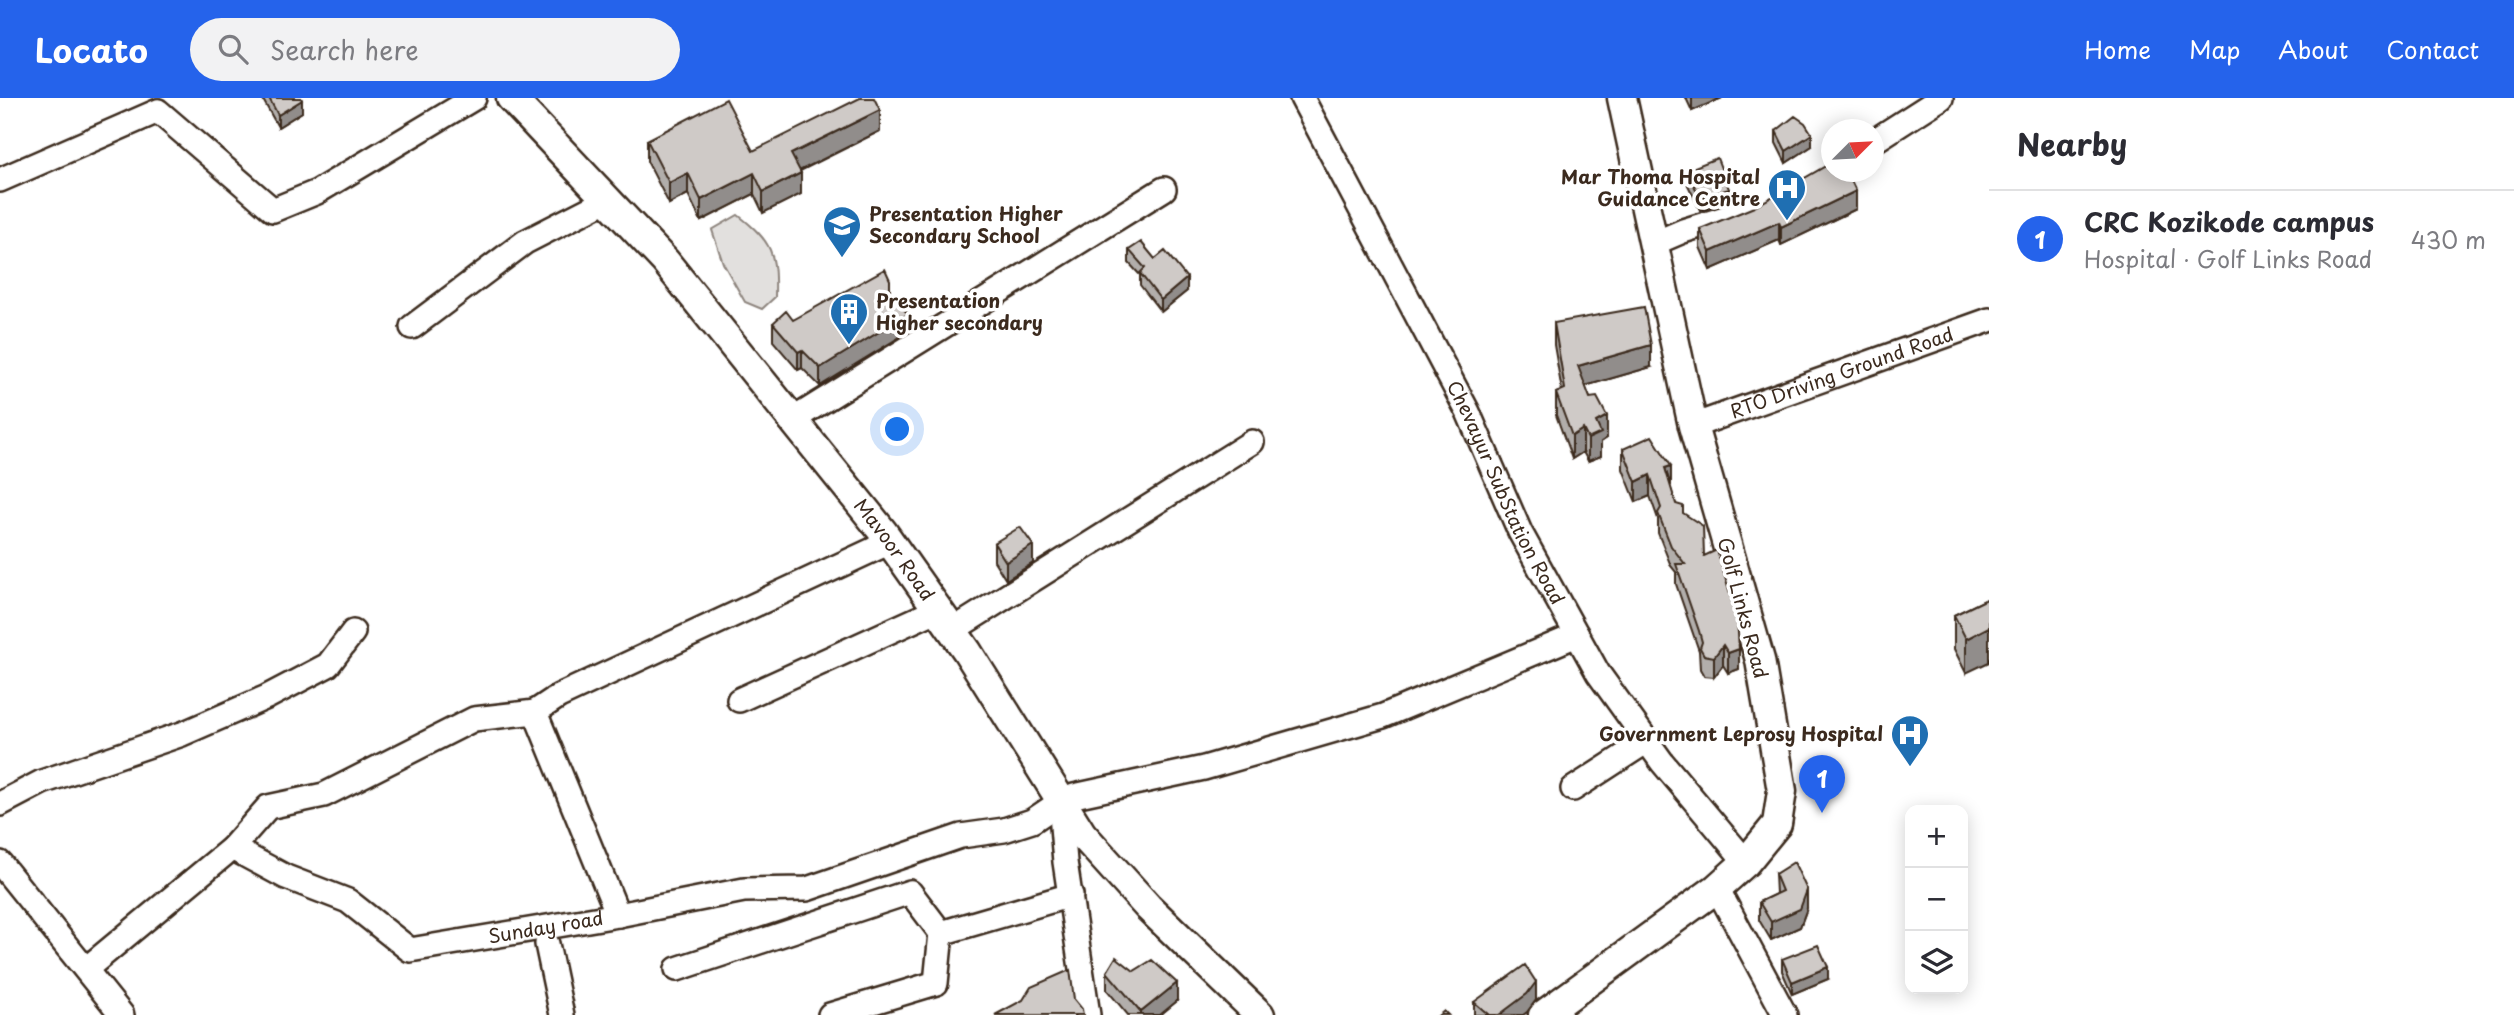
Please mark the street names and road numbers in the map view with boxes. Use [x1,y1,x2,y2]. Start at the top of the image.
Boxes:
street label: RTO Driving Ground Road [1726,319,1957,425]
street label: Chevayur SubStation Road [1441,375,1572,609]
street label: Mavoor Road [848,492,942,606]
street label: Golf Links Road [1712,534,1776,681]
street label: Sunday road [486,903,605,950]

